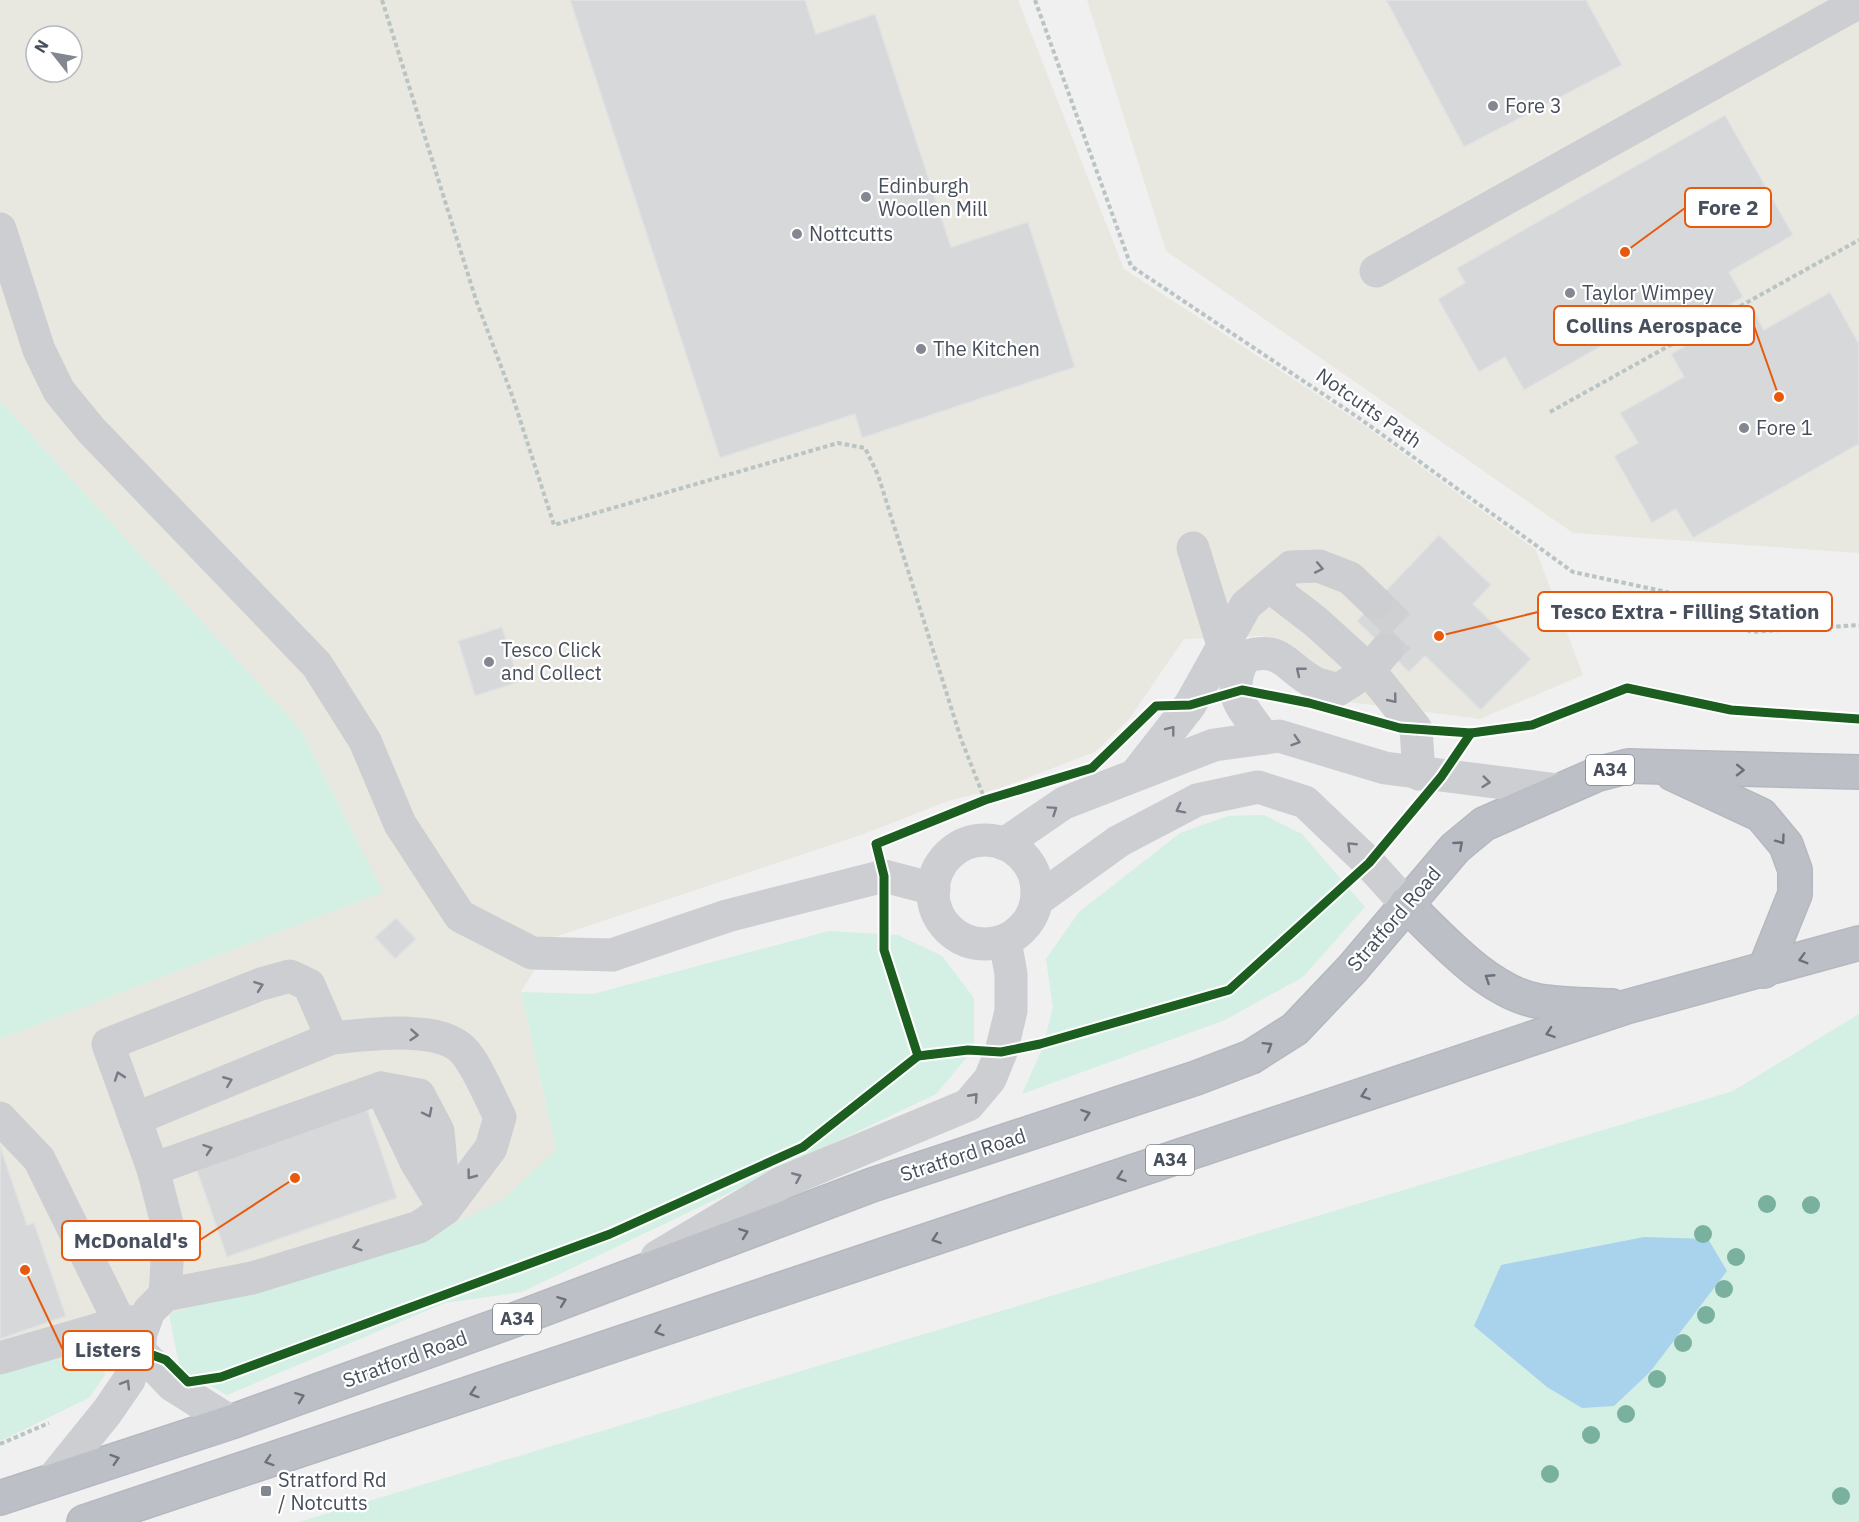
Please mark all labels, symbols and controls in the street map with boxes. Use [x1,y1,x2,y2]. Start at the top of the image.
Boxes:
north arrow [24,24,84,84]
text: N [30,36,53,56]
place label: Fore 3 [1505,92,1562,119]
marker: Fore 3 [1486,99,1500,113]
place label: Edinburgh Woollen Mill [878,172,988,222]
callout: Fore 2 [1685,188,1771,227]
marker: Edinburgh Woollen Mill [859,190,873,204]
text: Fore 2 [1697,193,1759,221]
place label: Nottcutts [809,220,893,247]
marker: Nottcutts [790,227,804,241]
place label: Taylor Wimpey [1582,279,1714,306]
marker: Taylor Wimpey [1563,286,1577,300]
callout: Collins Aerospace [1554,306,1754,345]
text: Collins Aerospace [1566,311,1742,339]
place label: The Kitchen [933,335,1040,362]
marker: The Kitchen [914,342,928,356]
street label: Notcutts Path [1311,361,1427,454]
place label: Fore 1 [1756,414,1813,441]
marker: Fore 1 [1737,421,1751,435]
one-way arrow [1314,561,1324,574]
callout: Tesco Extra - Filling Station [1538,592,1832,631]
text: Tesco Extra - Filling Station [1550,597,1820,625]
place label: Tesco Click and Collect [501,636,602,686]
marker: Tesco Click and Collect [482,655,496,669]
one-way arrow [1296,668,1307,679]
one-way arrow [1386,693,1397,704]
one-way arrow [1163,725,1174,736]
one-way arrow [1290,734,1301,746]
road number: A34 [1586,755,1634,785]
one-way arrow [1735,764,1744,776]
one-way arrow [1481,775,1490,788]
one-way arrow [1176,802,1186,813]
one-way arrow [1046,807,1057,818]
one-way arrow [1774,833,1785,844]
one-way arrow [1452,841,1463,852]
one-way arrow [1348,842,1358,853]
street label: Stratford Road [1341,861,1447,977]
one-way arrow [1798,952,1809,964]
one-way arrow [1485,973,1495,985]
one-way arrow [253,980,263,993]
one-way arrow [1545,1025,1556,1038]
one-way arrow [409,1029,418,1042]
one-way arrow [1262,1042,1273,1053]
one-way arrow [113,1071,126,1082]
one-way arrow [221,1076,232,1088]
one-way arrow [1360,1087,1371,1100]
one-way arrow [967,1094,978,1104]
one-way arrow [421,1107,433,1118]
one-way arrow [1081,1109,1091,1122]
street label: Stratford Road [897,1122,1029,1188]
one-way arrow [202,1144,213,1157]
road number: A34 [1146,1145,1194,1175]
one-way arrow [467,1168,478,1179]
one-way arrow [1116,1169,1127,1182]
one-way arrow [791,1172,802,1184]
callout: McDonald's [62,1221,200,1260]
text: McDonald's [74,1226,188,1254]
one-way arrow [739,1227,749,1240]
one-way arrow [931,1231,942,1244]
one-way arrow [352,1239,363,1251]
one-way arrow [556,1296,567,1308]
road number: A34 [493,1304,541,1334]
street label: Stratford Road [339,1324,471,1394]
one-way arrow [654,1324,665,1336]
callout: Listers [63,1331,153,1370]
text: Listers [75,1335,141,1363]
one-way arrow [118,1380,130,1390]
one-way arrow [469,1385,480,1398]
one-way arrow [294,1392,305,1404]
one-way arrow [264,1453,275,1466]
one-way arrow [109,1454,120,1467]
place label: Stratford Rd / Notcutts [278,1466,387,1516]
marker: Stratford Rd / Notcutts [259,1484,273,1498]

